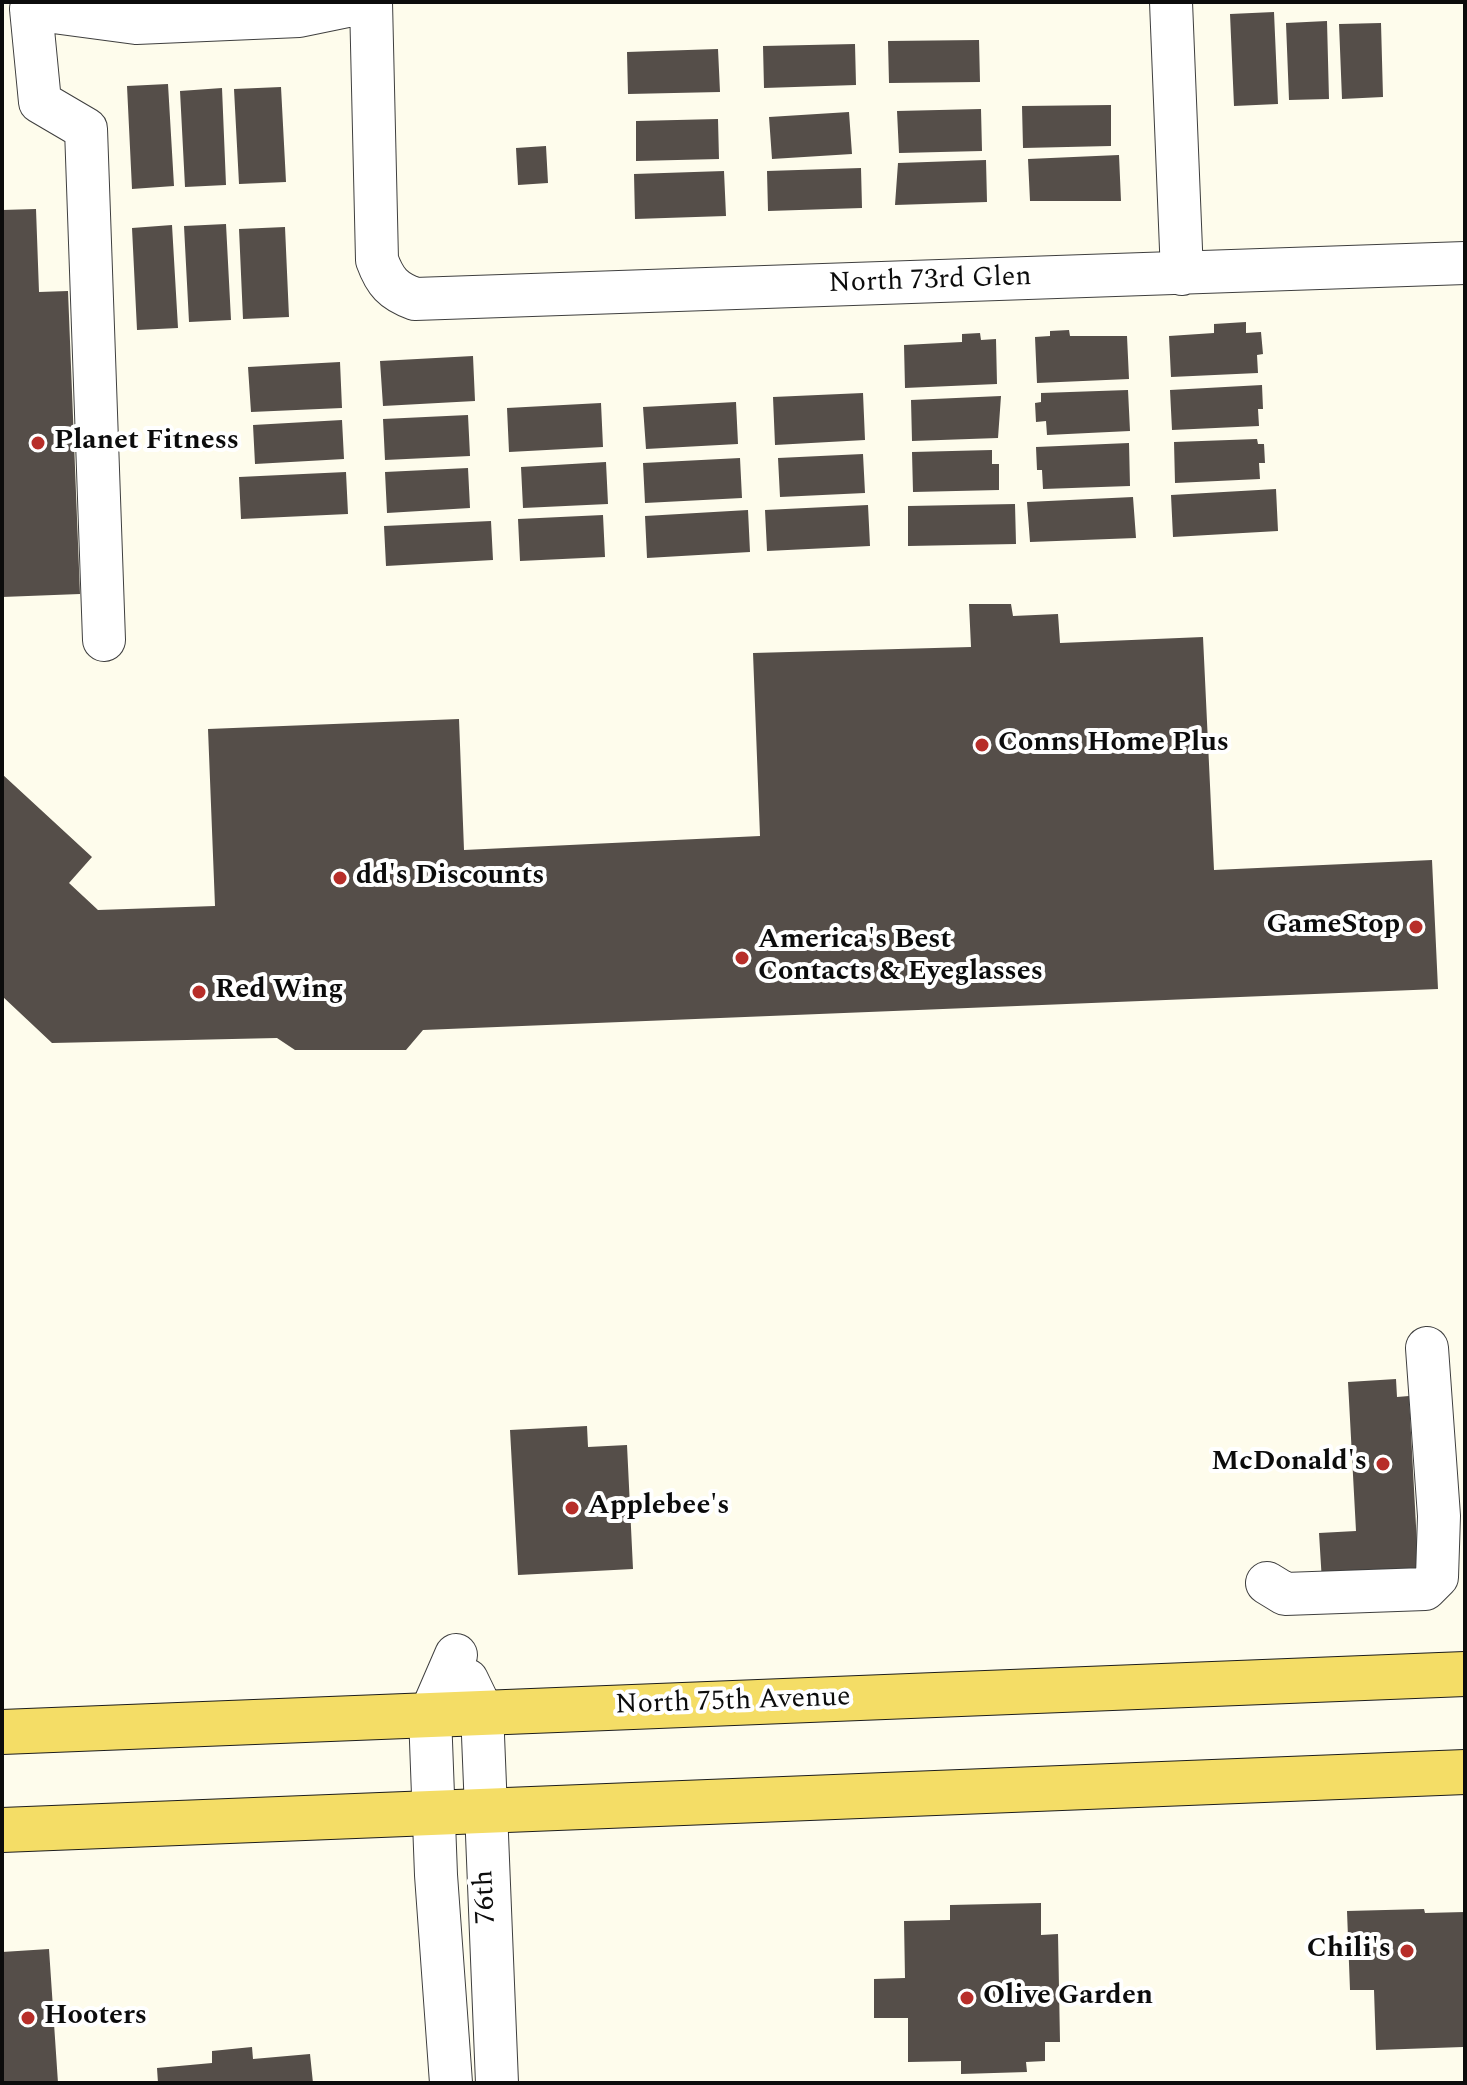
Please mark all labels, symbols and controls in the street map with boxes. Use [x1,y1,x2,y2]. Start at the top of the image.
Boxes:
street label: North 73rd Glen [828,262,1032,302]
place label: Planet Fitness [54,426,239,460]
marker: Planet Fitness [29,434,47,452]
place label: Conns Home Plus [998,728,1229,762]
marker: Conns Home Plus [973,736,991,754]
place label: dd's Discounts [356,861,544,895]
marker: dd's Discounts [331,869,349,887]
place label: GameStop [1267,910,1400,944]
marker: GameStop [1407,918,1425,936]
place label: America's Best Contacts & Eyeglasses [758,925,1043,991]
marker: America's Best Contacts & Eyeglasses [733,949,751,967]
place label: Red Wing [215,975,343,1009]
marker: Red Wing [190,983,208,1001]
place label: McDonald's [1211,1447,1367,1481]
marker: McDonald's [1374,1455,1392,1473]
place label: Applebee's [588,1491,730,1525]
marker: Applebee's [563,1499,581,1517]
street label: North 75th Avenue [615,1682,851,1724]
street label: 76th [469,1869,505,1925]
place label: Chili's [1307,1934,1391,1968]
marker: Chili's [1398,1942,1416,1960]
place label: Olive Garden [983,1981,1153,2015]
marker: Olive Garden [958,1989,976,2007]
place label: Hooters [44,2001,147,2035]
marker: Hooters [19,2009,37,2027]

